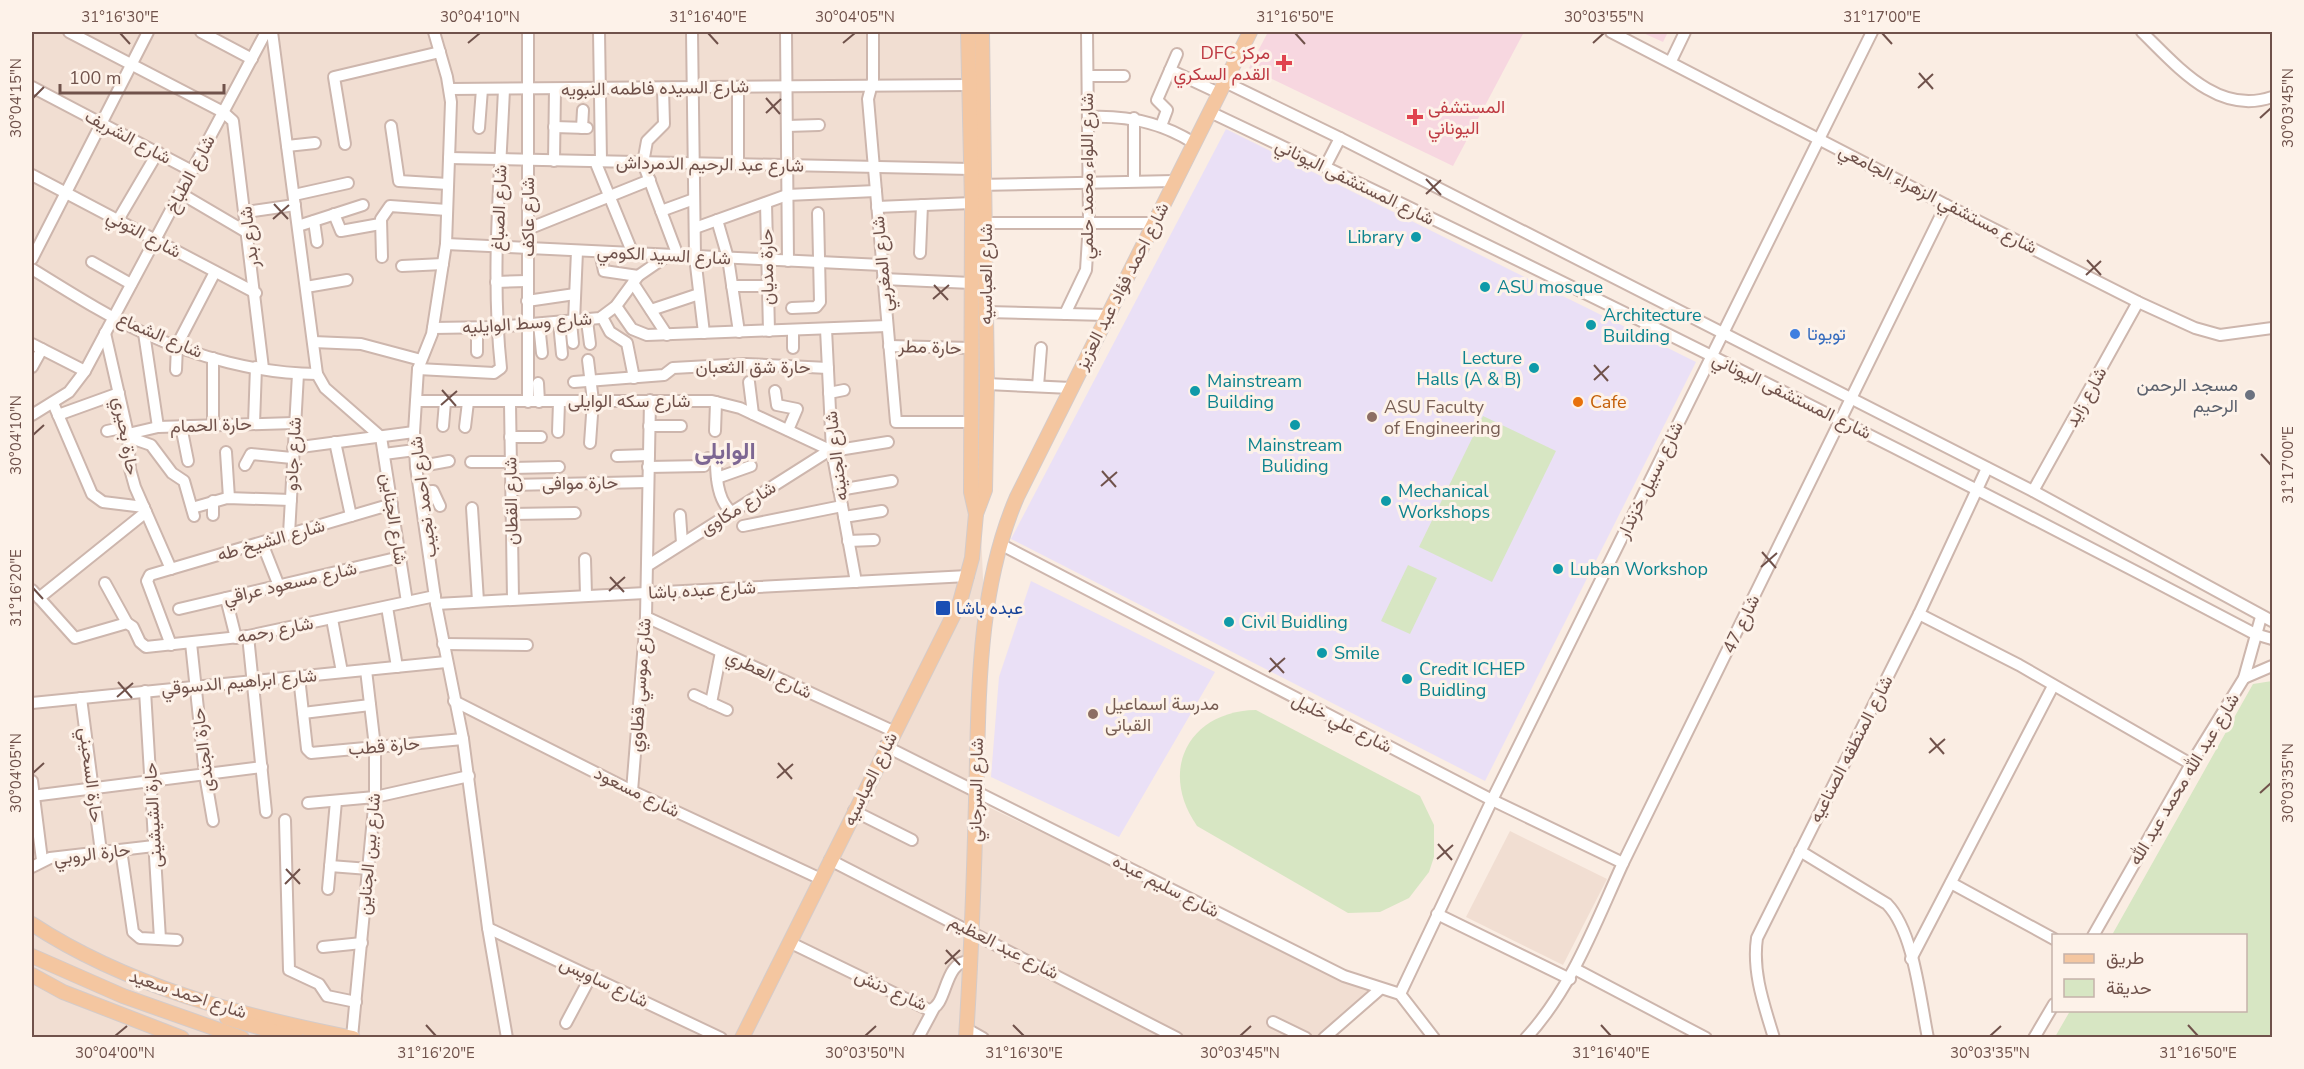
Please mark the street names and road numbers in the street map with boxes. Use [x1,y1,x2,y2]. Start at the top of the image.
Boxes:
street label: شارع السيده فاطمه النبويه [561,74,749,102]
street label: شارع اللواء محمد حلمي [1075,93,1102,259]
street label: شارع الشريف [81,104,175,170]
street label: شارع الطباخ [159,131,221,217]
street label: شارع المستشفى اليوناني [1270,133,1439,234]
street label: شارع مستشفي الزهراء الجامعي [1833,138,2041,262]
street label: شارع عبد الرحيم الدمرداش [616,150,804,178]
street label: شارع الصباغ [485,164,513,252]
street label: شارع عاكف [516,177,540,257]
street label: شارع احمد فؤاد عبد العزيز [1069,198,1175,375]
street label: شارع التوني [101,204,186,266]
street label: شارع بدر [233,205,265,270]
street label: شارع المغربي [866,215,901,313]
street label: شارع العباسيه [974,223,998,325]
street label: حارة مديان [754,229,780,305]
street label: شارع السيد الكومي [596,240,732,273]
street label: شارع الشماع [114,306,206,364]
street label: شارع وسط الوايليه [461,306,593,340]
street label: حارة مطر [897,334,962,360]
street label: شارع المستشفى اليوناني [1707,347,1876,448]
street label: حارة شق الثعبان [696,355,810,379]
street label: شارع زايد [2060,363,2112,431]
street label: شارع سكه الوايلى [568,389,690,413]
street label: حارة بحيري [104,395,145,477]
street label: شارع الجنينه [819,410,853,502]
street label: حارة الحمام [170,412,252,438]
street label: شارع جادو [279,416,307,492]
street label: شارع سبيل خزندار [1611,417,1689,544]
street label: شارع احمد نجيب [404,435,442,559]
street label: شارع القطان [498,457,524,545]
street label: حارة موافى [542,470,618,496]
street label: شارع الجناين [375,471,413,567]
street label: شارع مكاوى [696,475,780,541]
street label: شارع الشيخ طه [214,513,328,567]
street label: شارع مسعود عراقي [221,556,360,613]
street label: شارع عبده باشا [647,575,757,605]
street label: شارع 47 [1717,591,1765,657]
street label: شارع رحمه [235,611,315,649]
street label: شارع موسي قطاوي [623,617,660,753]
street label: شارع العطري [721,644,816,707]
street label: شارع ابراهيم الدسوقي [160,663,318,704]
street label: شارع المنطقه الصناعيه [1803,671,1899,827]
street label: شارع علي خليل [1287,688,1396,761]
street label: شارع عبد الله محمد عبد الله [2123,688,2245,870]
street label: حارة الجندى [186,707,220,793]
street label: حارة السحيني [70,726,109,824]
street label: شارع العباسيه [837,728,903,830]
street label: حارة قطب [347,731,421,761]
street label: شارع السرجاني [963,738,992,843]
street label: شارع مسعود [590,761,684,823]
street label: حارة الشيشينى [138,762,168,868]
street label: شارع بين الجناين [352,792,386,916]
street label: حارة الروبي [52,837,132,874]
street label: شارع سليم عبده [1108,849,1224,923]
street label: شارع عبد العظيم [945,909,1063,985]
street label: شارع ساويس [556,951,652,1013]
street label: شارع دنش [851,963,931,1017]
street label: شارع احمد سعيد [126,964,250,1024]

